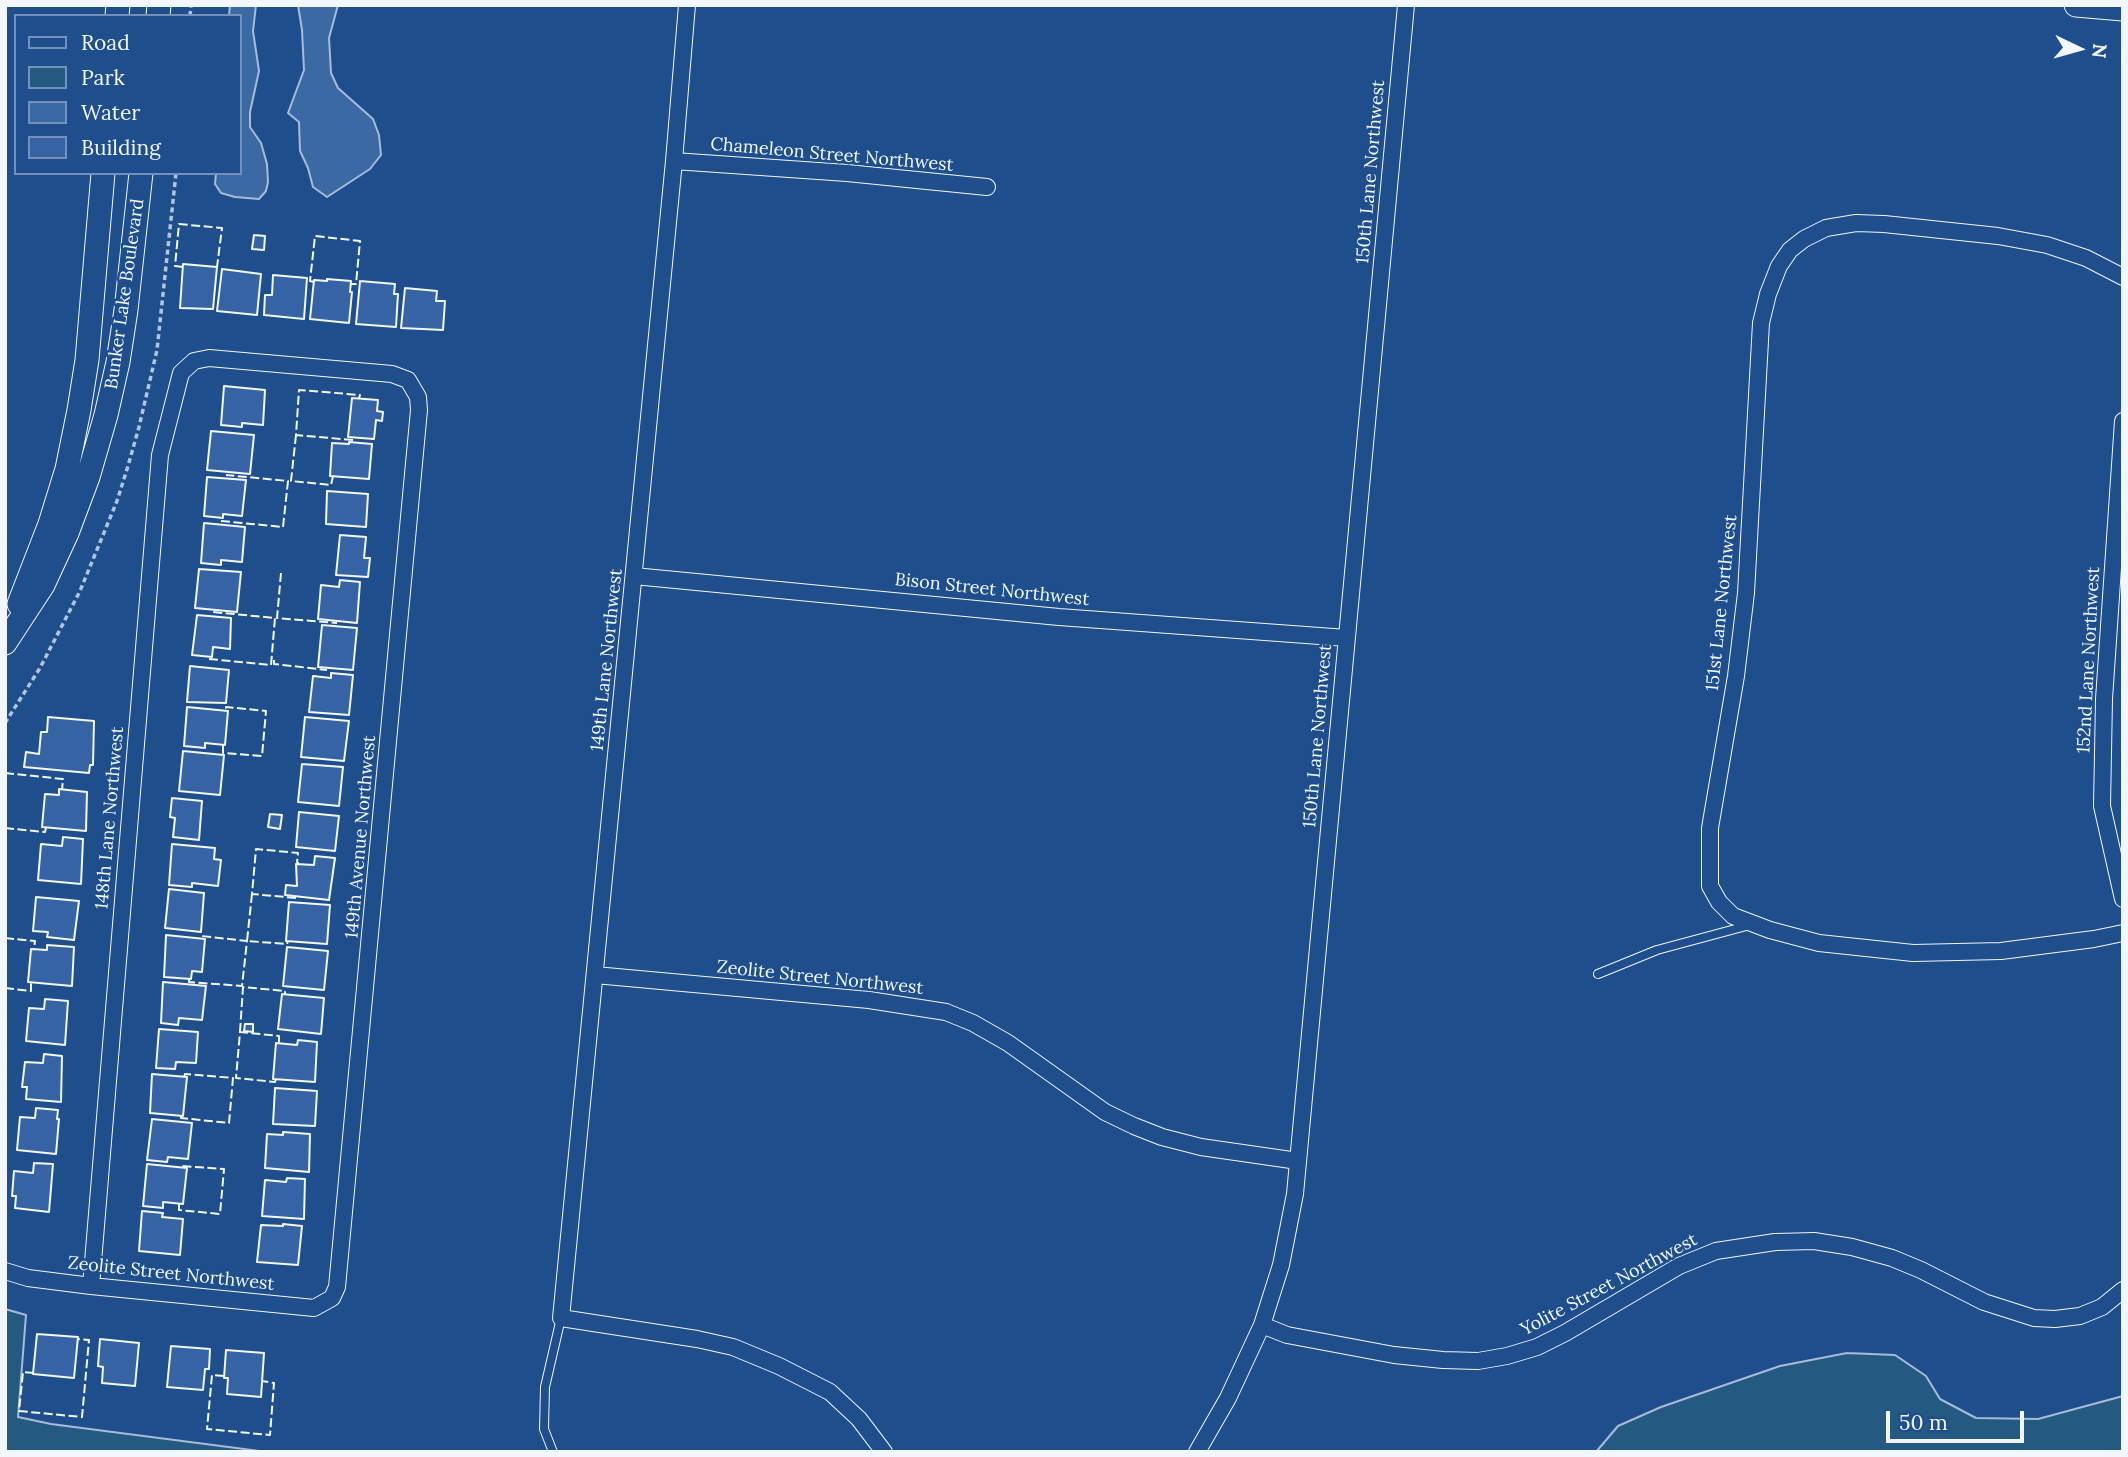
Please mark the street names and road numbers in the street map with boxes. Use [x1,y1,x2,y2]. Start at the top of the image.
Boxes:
street label: 150th Lane Northwest [1352,79,1390,265]
street label: Chameleon Street Northwest [710,134,954,176]
street label: Bunker Lake Boulevard [101,197,149,391]
street label: 151st Lane Northwest [1702,514,1742,692]
street label: 152nd Lane Northwest [2073,566,2105,754]
street label: 149th Lane Northwest [587,568,627,752]
street label: Bison Street Northwest [894,569,1090,611]
street label: 150th Lane Northwest [1299,643,1337,829]
street label: 148th Lane Northwest [91,726,129,910]
street label: 149th Avenue Northwest [341,734,381,940]
street label: Zeolite Street Northwest [716,956,924,1000]
street label: Yolite Street Northwest [1517,1229,1701,1341]
street label: Zeolite Street Northwest [67,1252,275,1296]

